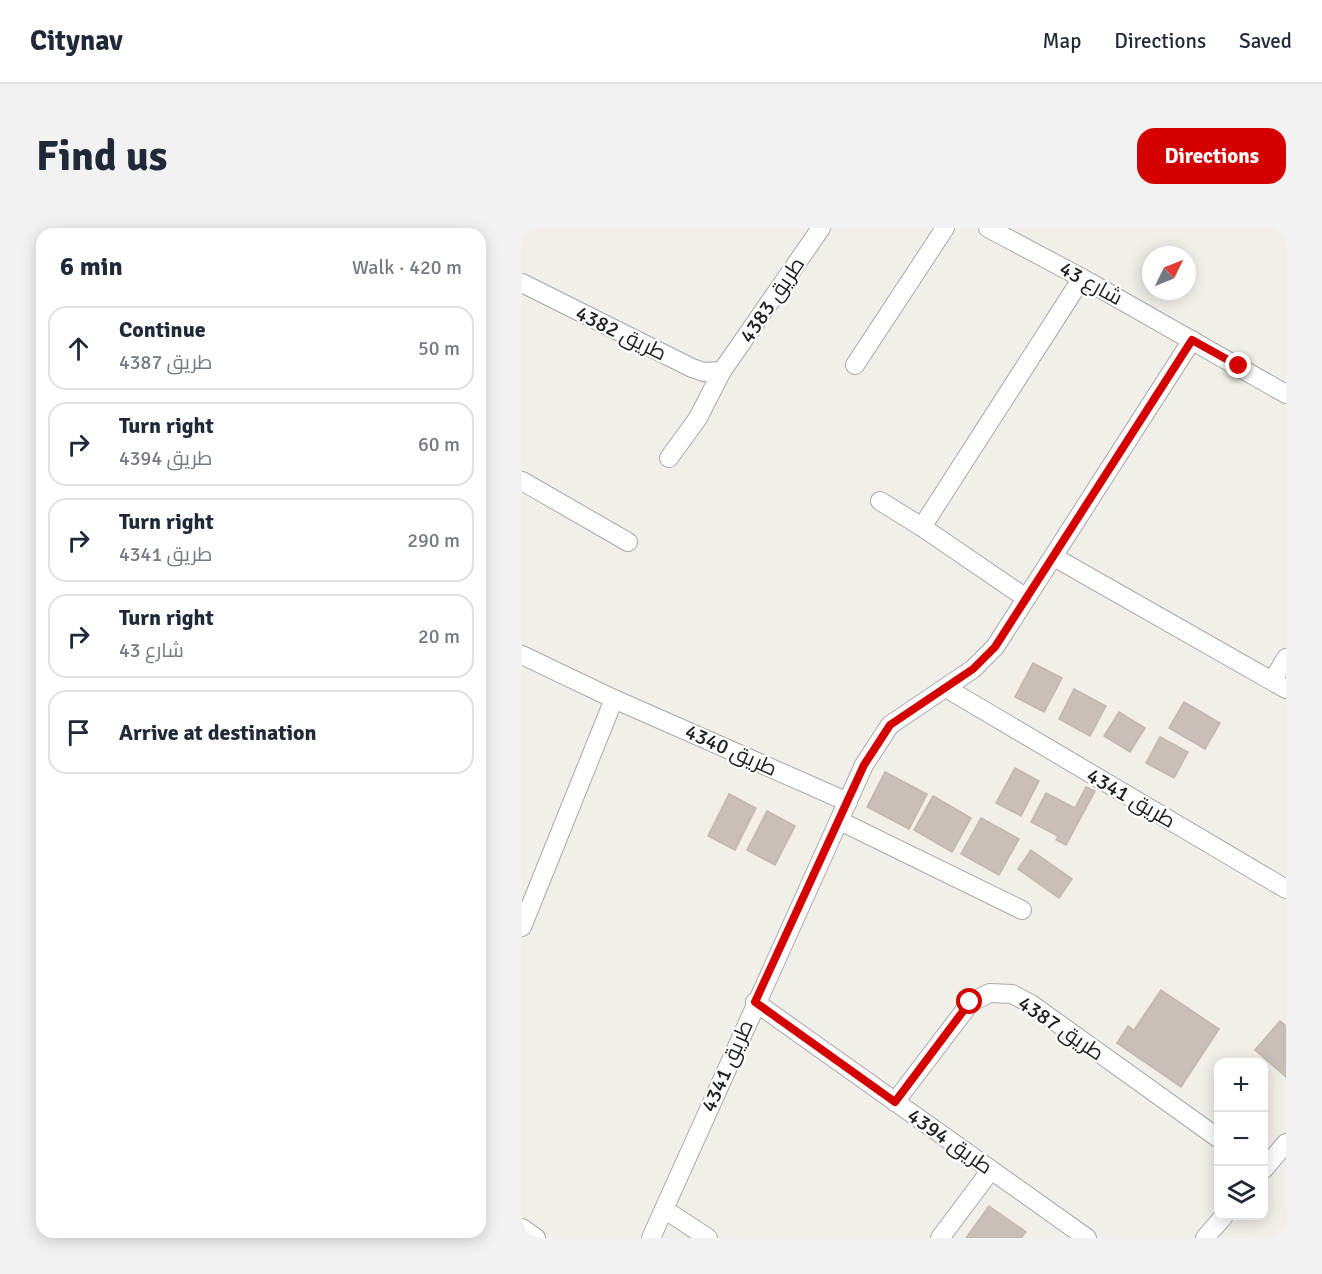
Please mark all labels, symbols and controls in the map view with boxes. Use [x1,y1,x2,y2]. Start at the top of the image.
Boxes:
text: Citynav [30,24,123,58]
text: Map [1043,28,1081,54]
text: Directions [1114,28,1206,54]
text: Saved [1239,28,1292,54]
button: Directions [1137,128,1286,184]
text: Find us [36,131,167,182]
north arrow [1142,246,1196,300]
text: 6 min [60,251,123,283]
street label: طريق 4383 [734,252,810,348]
text: Walk · 420 m [352,255,462,280]
street label: شارع 43 [1054,255,1127,312]
street label: طريق 4382 [571,300,671,366]
text: Continue [119,316,206,343]
icon: ahead [62,332,95,365]
text: 50 m [418,336,460,361]
text: طريق 4387 [119,350,212,375]
route end [1225,352,1251,378]
text: Turn right [119,412,214,439]
icon: right [62,428,95,461]
text: 60 m [418,432,460,457]
text: طريق 4394 [119,446,212,471]
text: Turn right [119,508,214,535]
icon: right [62,524,95,557]
text: 290 m [407,528,460,553]
text: طريق 4341 [119,542,212,567]
text: Turn right [119,604,214,631]
icon: right [62,620,95,653]
text: 20 m [418,624,460,649]
text: شارع 43 [119,638,184,663]
icon: arrive [62,716,95,749]
street label: طريق 4340 [681,718,781,782]
text: Arrive at destination [119,719,316,746]
street label: طريق 4341 [1082,762,1180,834]
route start [956,988,982,1014]
street label: طريق 4387 [1013,990,1109,1066]
street label: طريق 4341 [695,1016,759,1116]
map controls [1214,1058,1268,1220]
button: + [1214,1058,1268,1112]
street label: طريق 4394 [902,1102,998,1180]
button: − [1214,1112,1268,1166]
button: layers [1214,1166,1268,1220]

